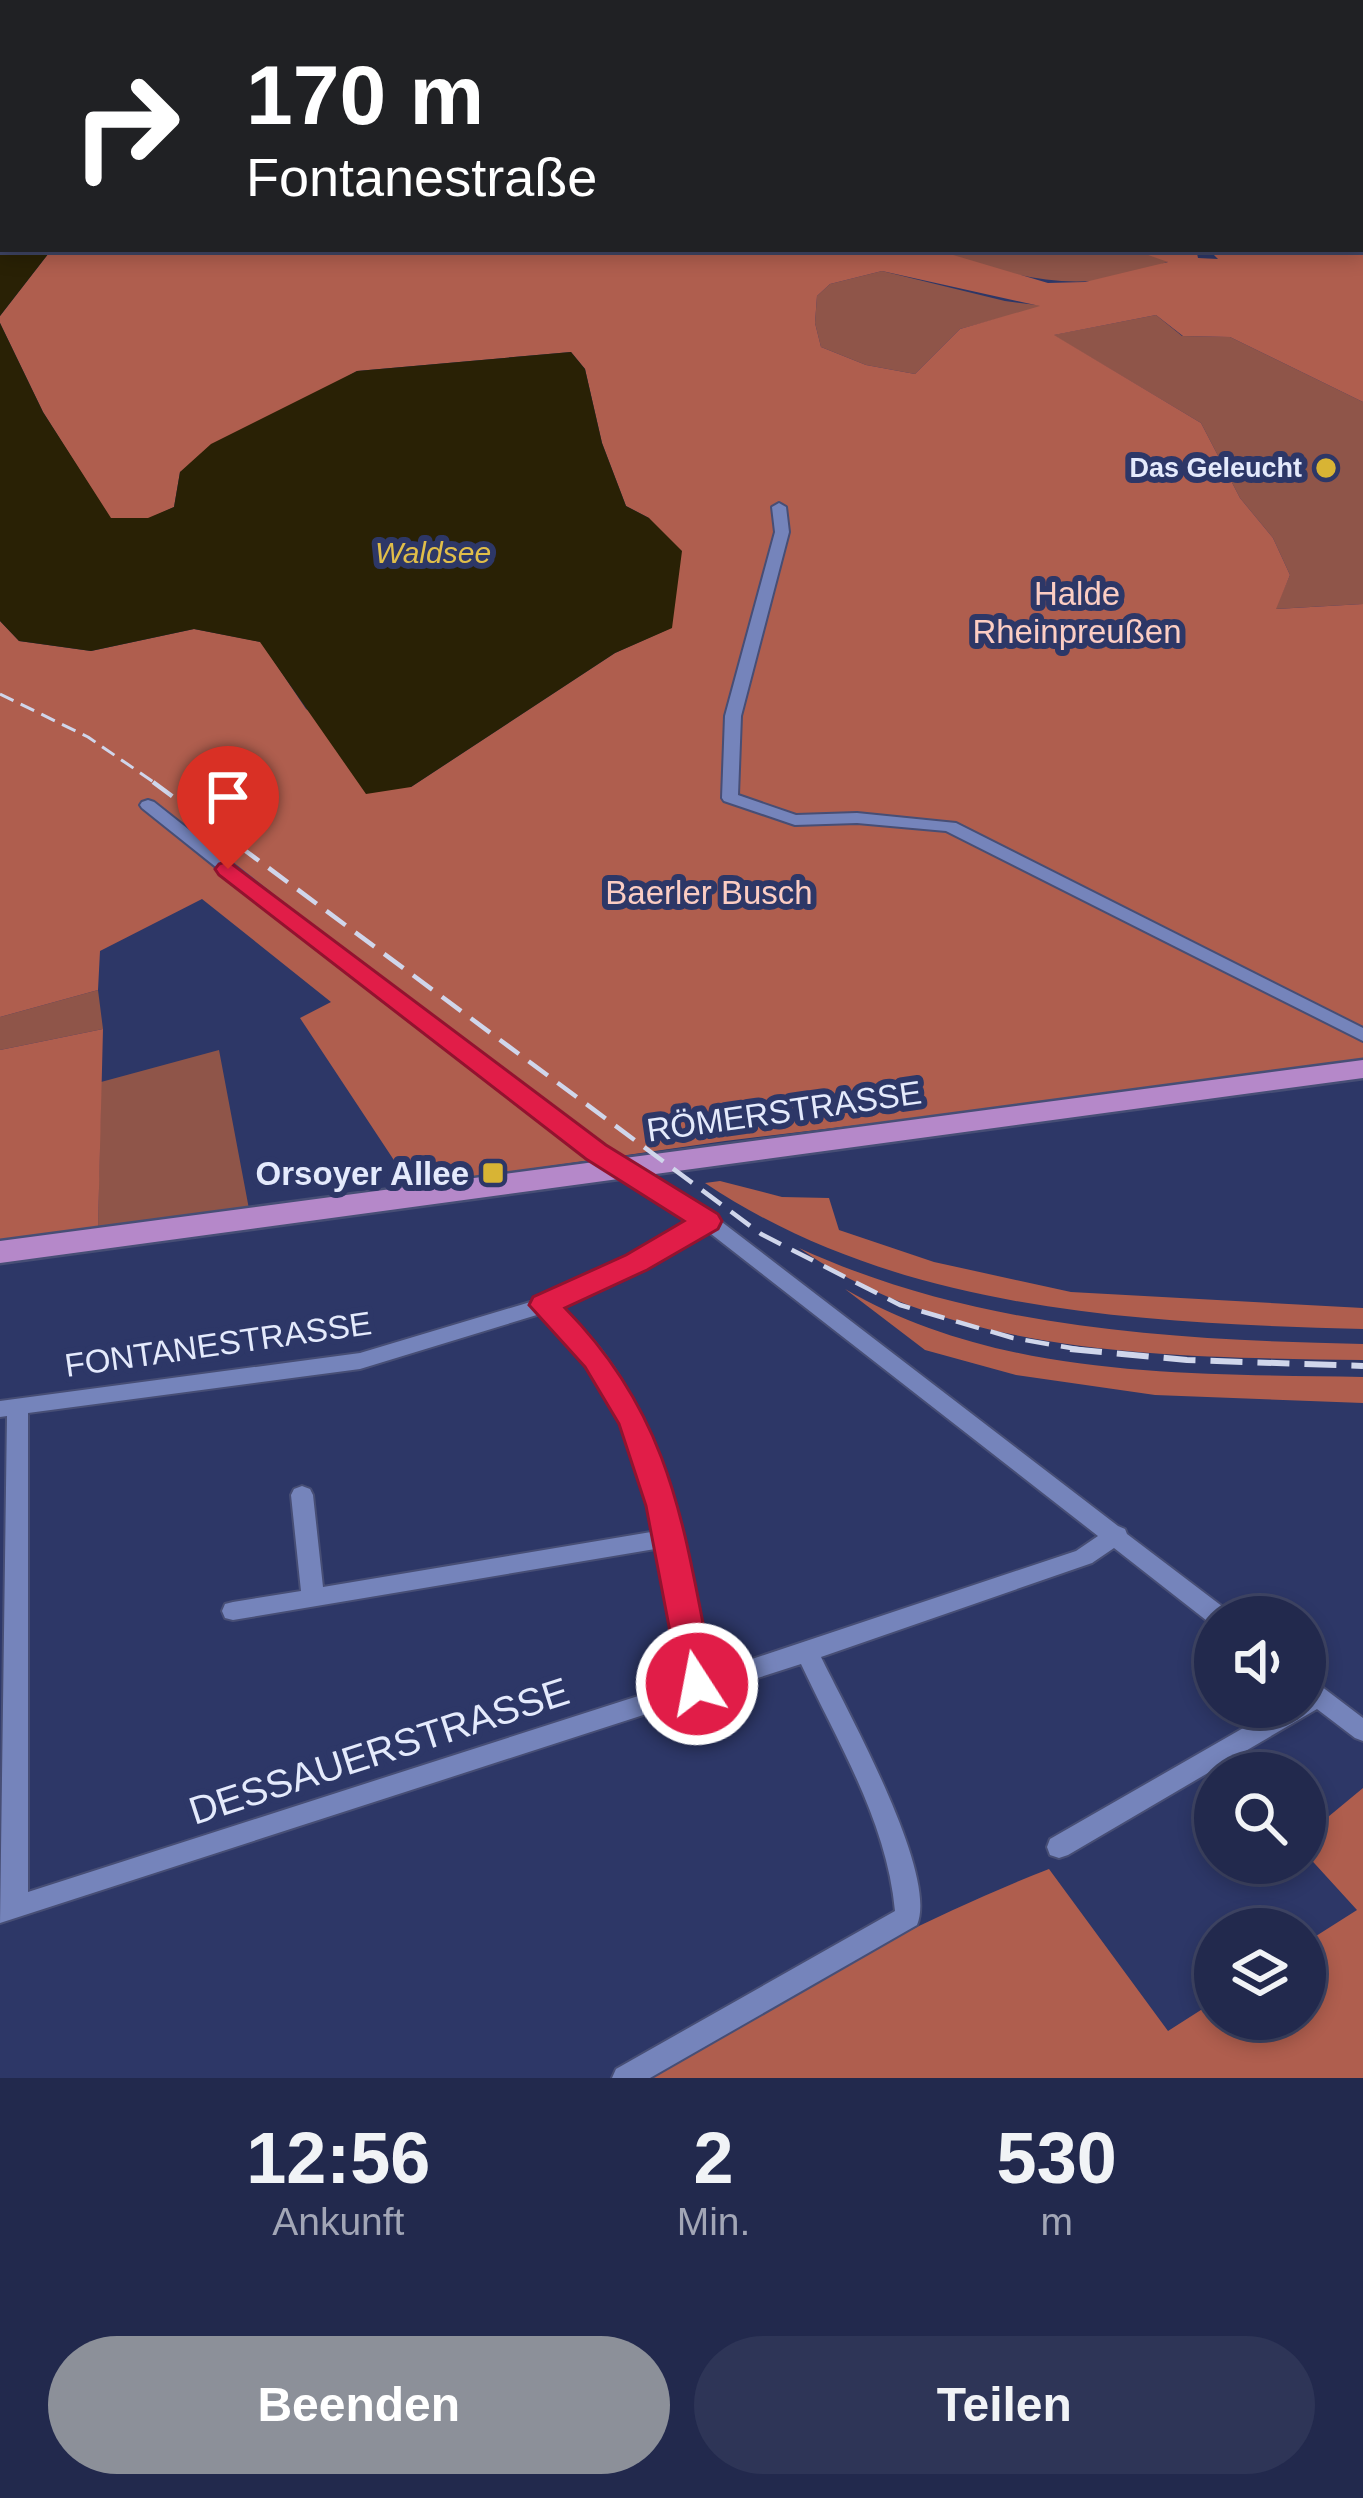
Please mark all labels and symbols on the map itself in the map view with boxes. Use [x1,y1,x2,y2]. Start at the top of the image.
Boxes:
place label: Das Geleucht [1129,453,1302,483]
marker: Das Geleucht [1313,455,1339,481]
water label: Waldsee [375,536,491,569]
park label: Halde Rheinpreußen [972,575,1182,650]
pin [177,746,279,869]
park label: Baerler Busch [605,874,813,911]
street label: RÖMERSTRASSE [644,1073,924,1149]
place label: Orsoyer Allee [256,1155,469,1192]
marker: Orsoyer Allee [480,1160,506,1186]
street label: FONTANESTRASSE [62,1304,374,1384]
position arrow [634,1621,760,1747]
street label: DESSAUERSTRASSE [184,1669,574,1833]

